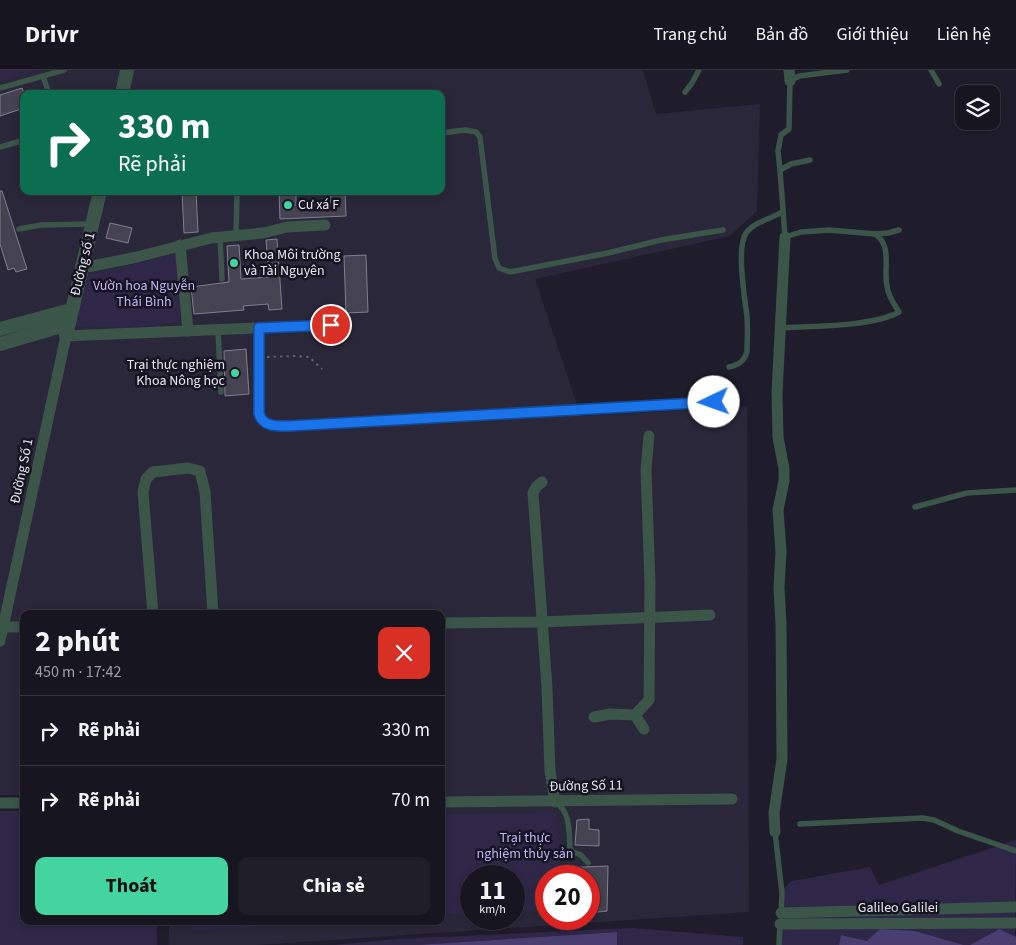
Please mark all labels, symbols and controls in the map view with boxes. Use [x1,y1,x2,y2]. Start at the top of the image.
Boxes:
text: Drivr [25,17,79,52]
text: Trang chủ [653,22,727,47]
text: Bản đồ [755,22,808,47]
text: Giới thiệu [836,22,909,47]
text: Liên hệ [937,22,991,47]
map controls [955,85,1000,130]
button: layers [955,85,1000,130]
text: 330 m [118,102,210,152]
icon: right [35,110,100,175]
text: Rẽ phải [118,148,186,180]
place label: Cư xá F [298,195,339,215]
marker: Cư xá F [282,199,294,211]
street label: Đường số 1 [65,230,101,298]
place label: Khoa Môi trường và Tài Nguyên [244,245,341,281]
marker: Khoa Môi trường và Tài Nguyên [228,257,240,269]
park label: Vườn hoa Nguyễn Thái Bình [93,276,195,312]
pin [310,304,352,346]
icon: arrive [317,311,345,339]
place label: Trại thực nghiệm Khoa Nông học [127,355,226,391]
marker: Trại thực nghiệm Khoa Nông học [229,367,241,379]
position arrow [687,375,739,427]
street label: Đường Số 1 [5,436,39,506]
text: 2 phút [35,620,120,663]
button: close [378,627,430,679]
text: 450 m · 17:42 [35,661,122,683]
icon: right [35,717,63,745]
text: Rẽ phải [78,717,140,744]
text: 330 m [382,717,430,744]
street label: Đường Số 11 [549,775,623,797]
icon: right [35,787,63,815]
text: Rẽ phải [78,787,140,814]
text: 70 m [392,787,430,814]
park label: Trại thực nghiệm thủy sản [476,828,574,864]
button: Thoát [35,857,228,915]
button: Chia sẻ [238,857,430,915]
speed limit sign: 20 [535,865,600,930]
text: 11 [479,873,506,909]
street label: Galileo Galilei [858,898,938,918]
text: km/h [479,901,506,918]

